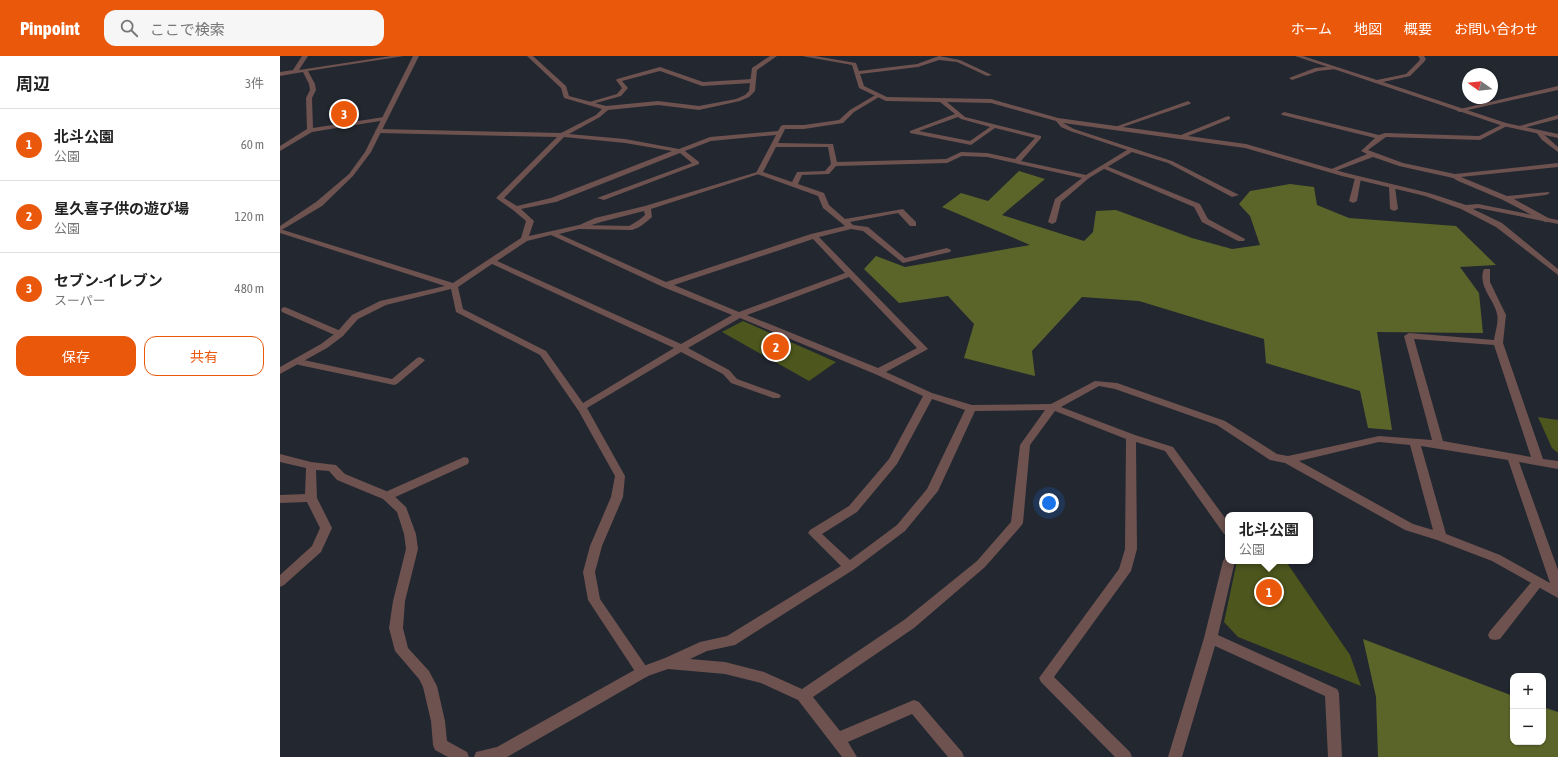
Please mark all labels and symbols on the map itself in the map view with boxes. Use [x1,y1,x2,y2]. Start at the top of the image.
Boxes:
north arrow [1462,68,1498,104]
pin: 3 [331,99,357,129]
pin: 2 [763,332,789,362]
your location [1039,493,1059,513]
pin: 1 [1256,577,1282,607]

